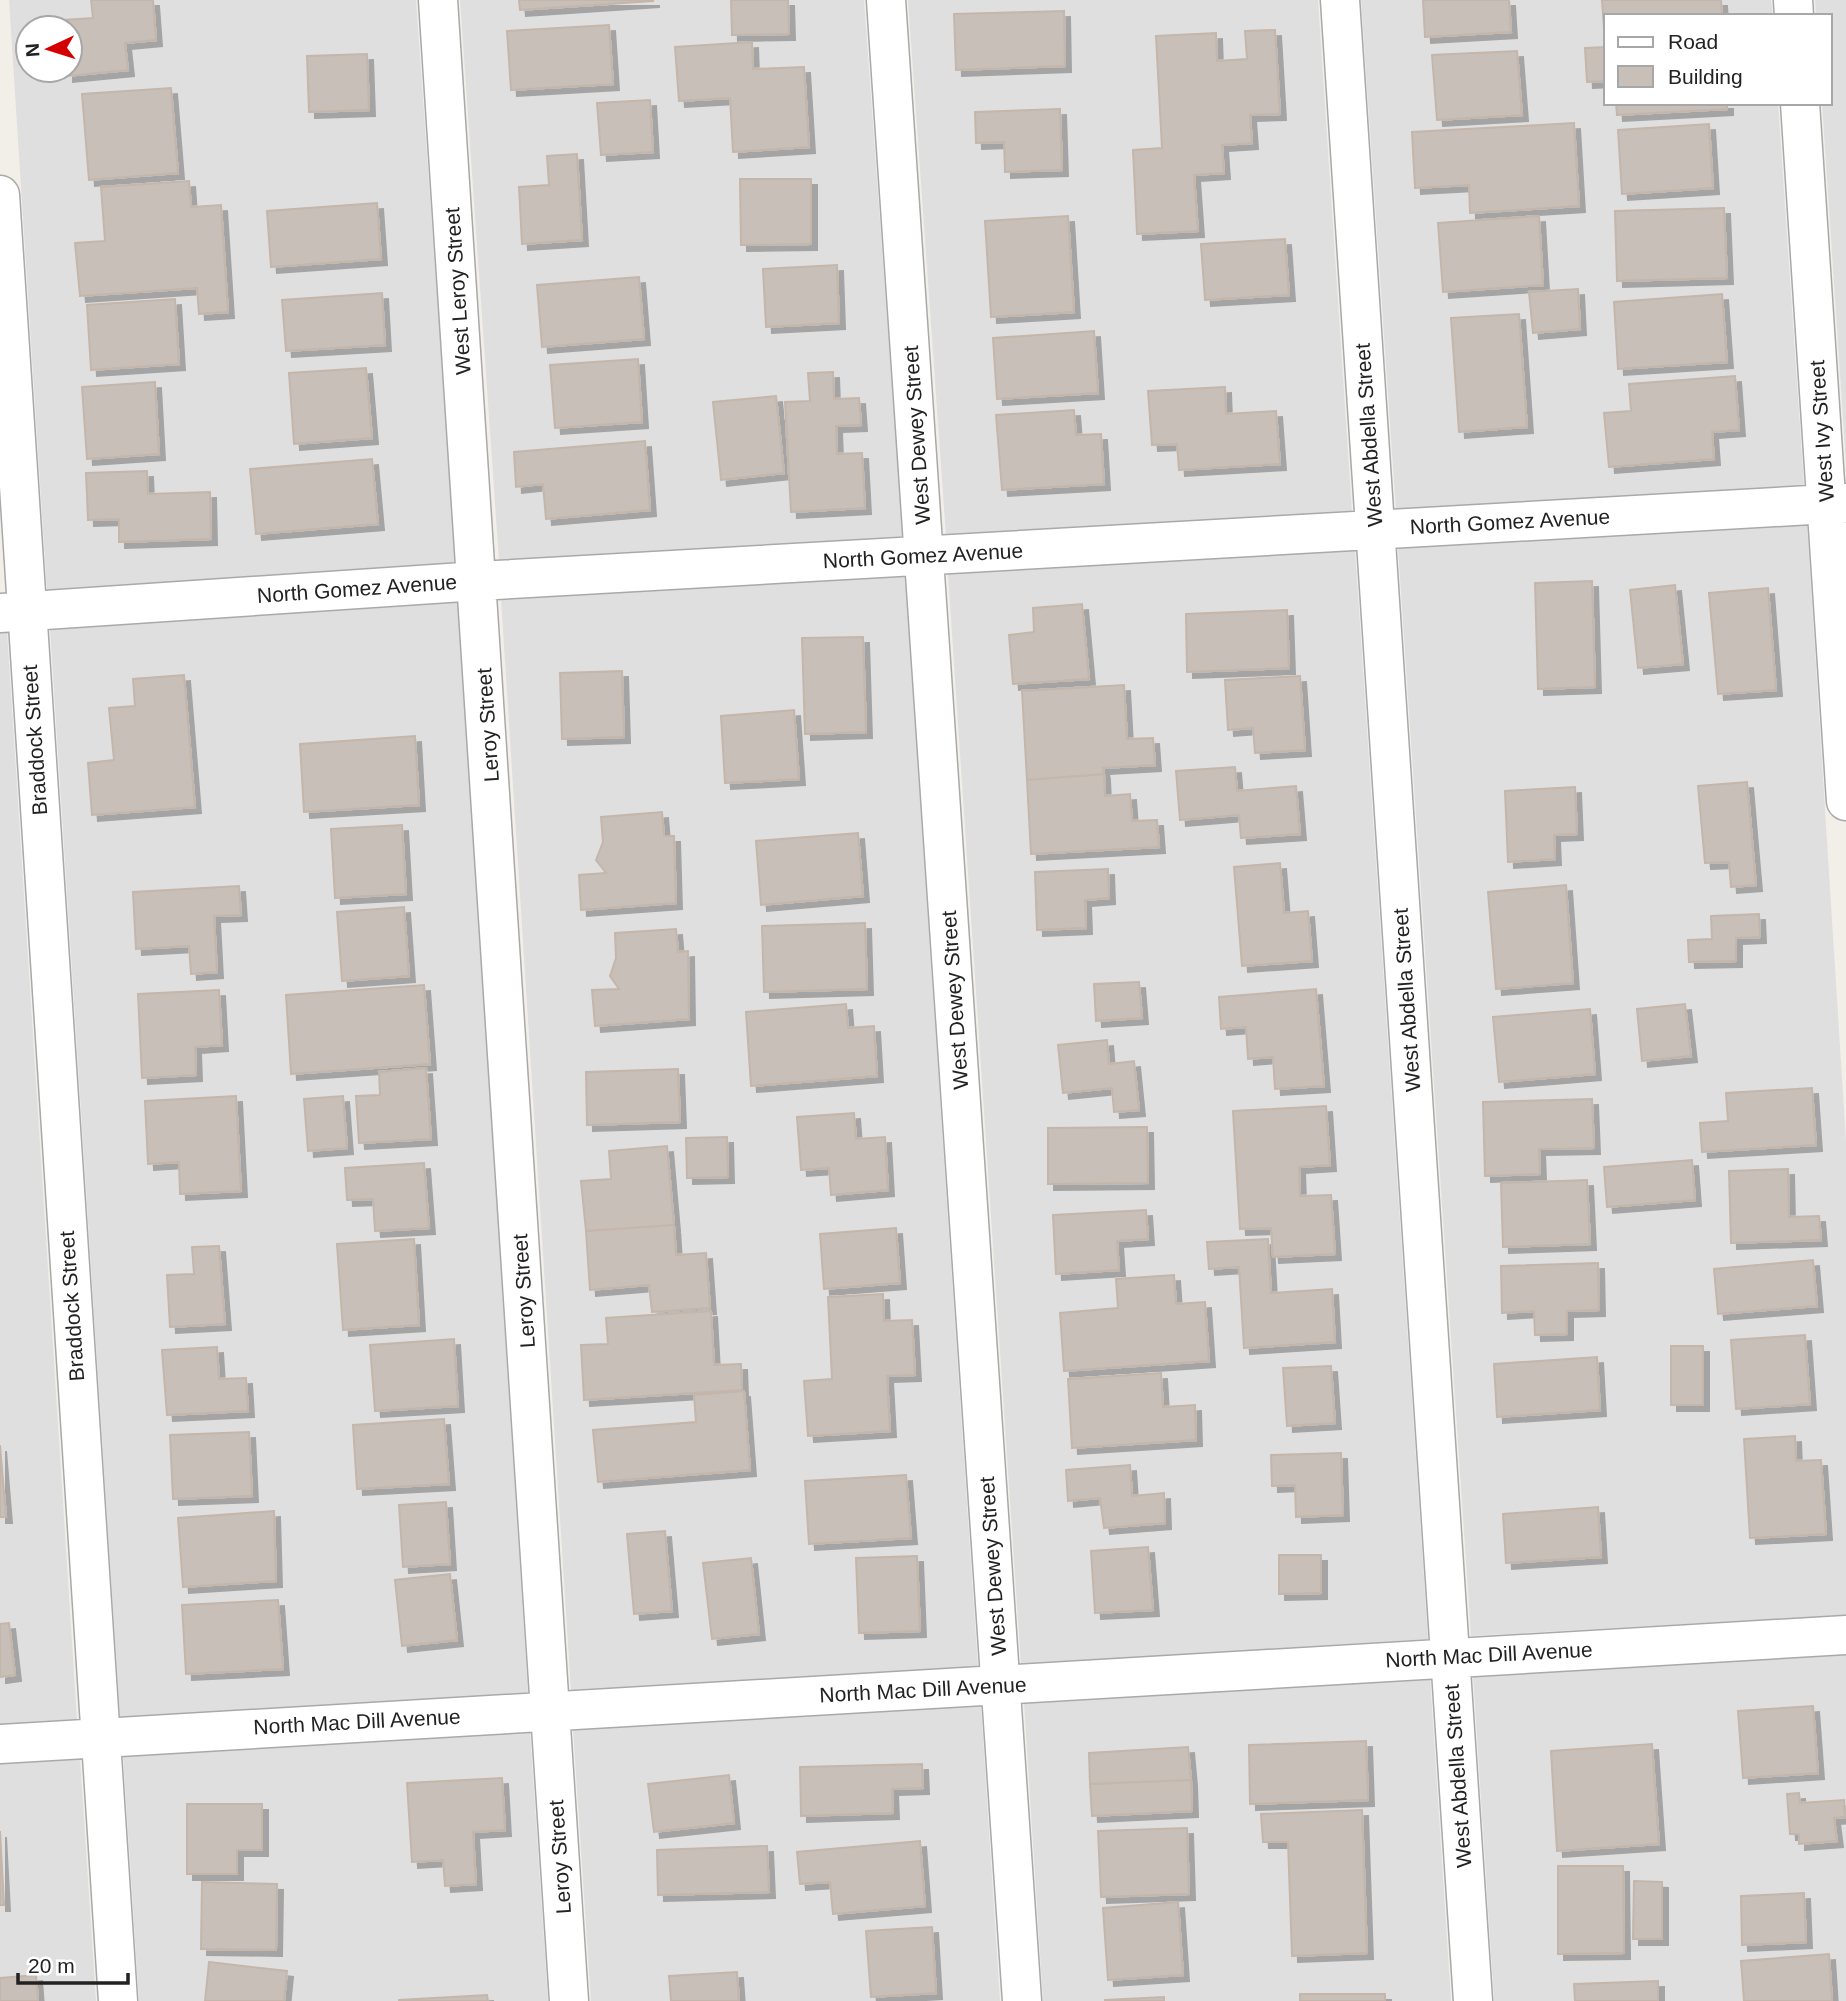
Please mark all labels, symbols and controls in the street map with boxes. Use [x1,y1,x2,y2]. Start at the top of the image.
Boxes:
north arrow [14,14,84,84]
legend [1604,14,1832,105]
text: Road [1668,30,1718,53]
text: N [22,43,43,58]
text: Building [1668,65,1743,88]
street label: West Leroy Street [440,206,475,375]
street label: West Abdella Street [1351,342,1386,528]
street label: West Dewey Street [899,345,934,525]
street label: West Ivy Street [1805,359,1838,503]
street label: North Gomez Avenue [1409,505,1611,538]
street label: North Gomez Avenue [822,539,1024,572]
street label: North Gomez Avenue [256,570,458,607]
street label: Braddock Street [18,664,51,816]
street label: Leroy Street [472,667,503,783]
street label: West Abdella Street [1389,907,1424,1093]
street label: West Dewey Street [937,910,972,1090]
street label: Braddock Street [55,1230,88,1382]
street label: Leroy Street [508,1233,539,1349]
street label: West Dewey Street [975,1476,1010,1656]
street label: North Mac Dill Avenue [1385,1638,1593,1671]
street label: North Mac Dill Avenue [819,1673,1027,1706]
street label: West Abdella Street [1440,1683,1475,1869]
street label: North Mac Dill Avenue [253,1705,461,1738]
street label: Leroy Street [544,1799,575,1915]
scale bar [18,1941,128,1985]
text: 20 m [28,1954,75,1977]

